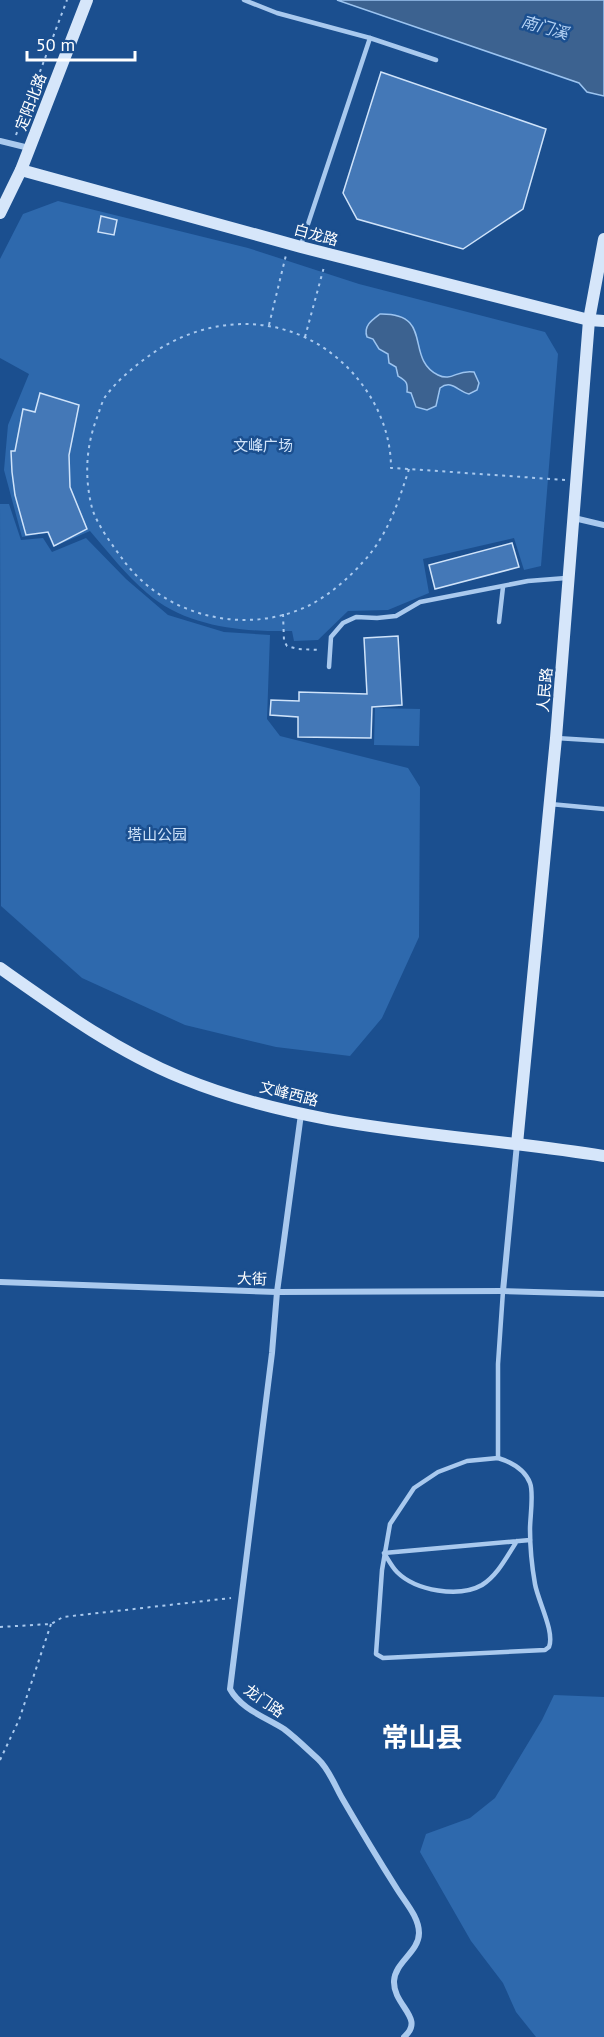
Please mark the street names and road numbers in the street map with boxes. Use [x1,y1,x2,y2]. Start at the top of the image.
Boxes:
street label: 定阳北路 [11,70,50,133]
street label: 白龙路 [292,220,340,250]
street label: 人民路 [533,667,556,713]
street label: 文峰西路 [258,1077,321,1110]
street label: 大街 [237,1268,267,1289]
street label: 龙门路 [240,1680,288,1721]

